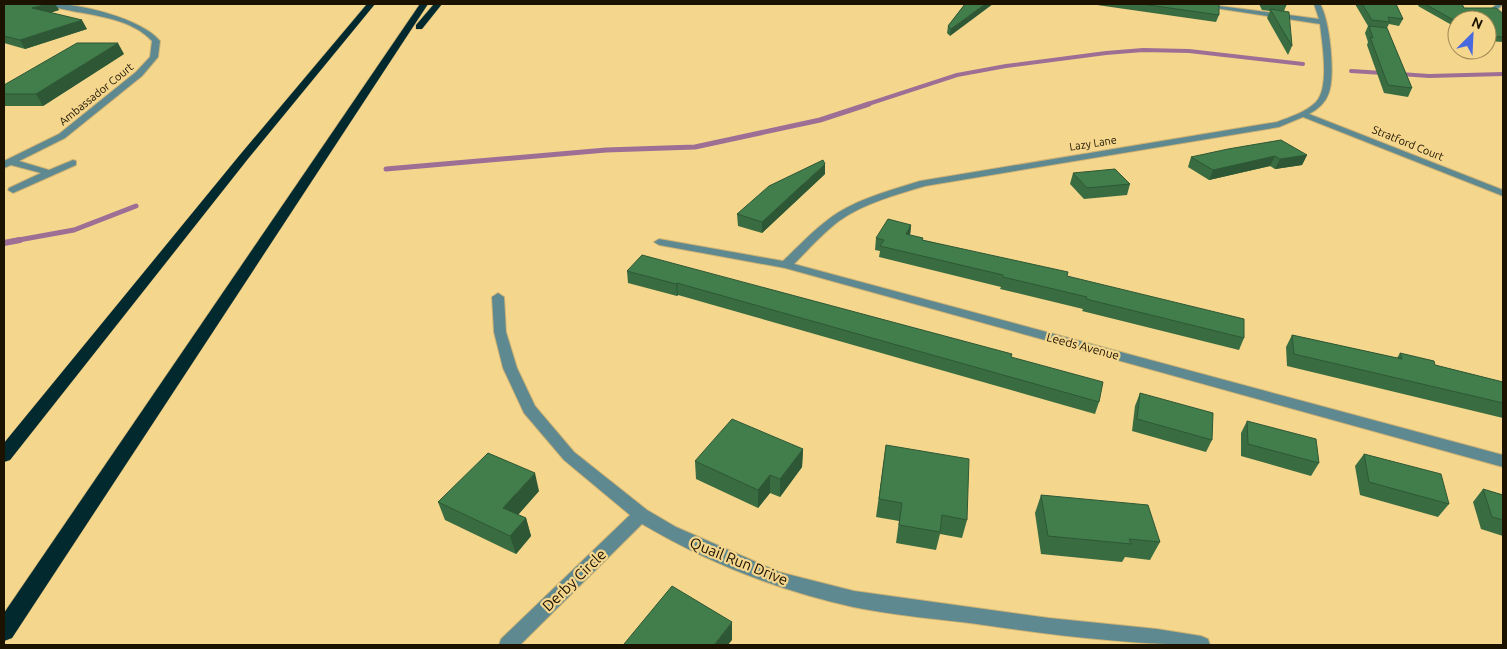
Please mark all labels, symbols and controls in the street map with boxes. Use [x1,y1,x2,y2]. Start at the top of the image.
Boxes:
north arrow [1447,10,1497,60]
text: N [1469,14,1485,33]
street label: Ambassador Court [57,60,136,127]
street label: Stratford Court [1371,123,1446,163]
street label: Lazy Lane [1068,133,1118,153]
street label: Leeds Avenue [1045,330,1121,362]
street label: Quail Run Drive [687,534,791,588]
street label: Derby Circle [539,546,609,614]

